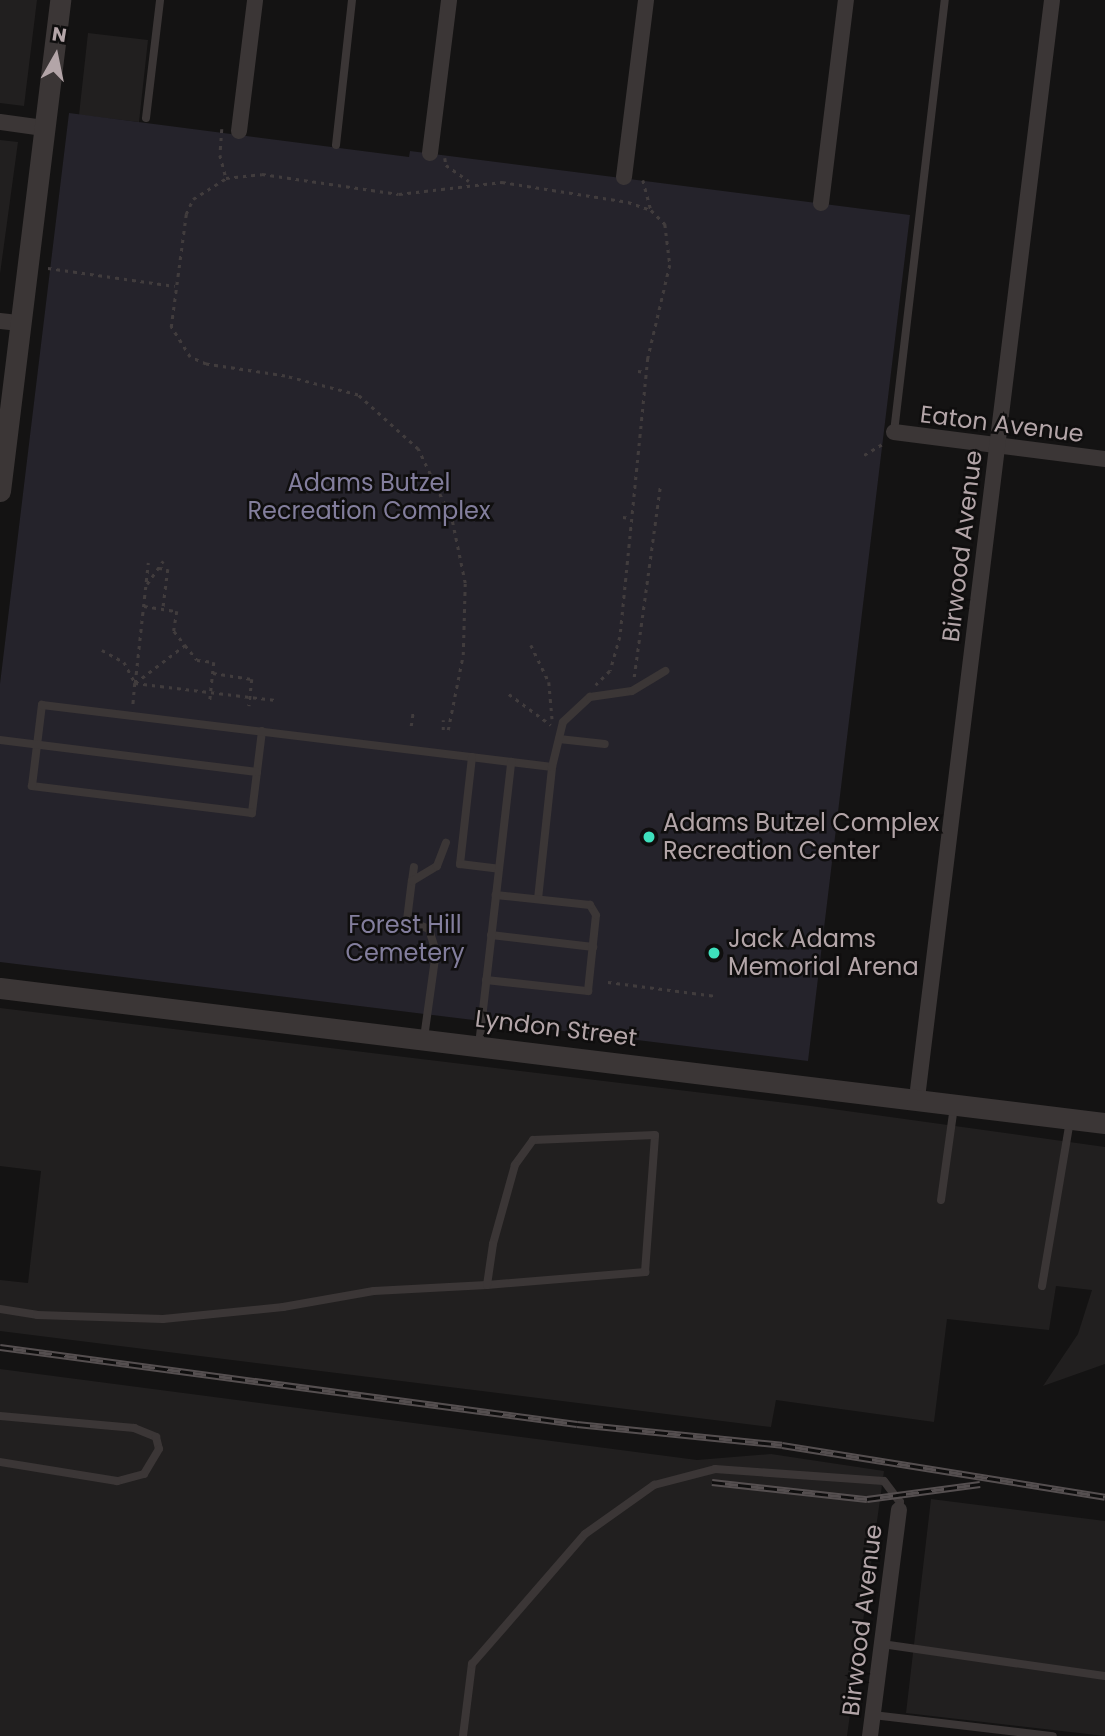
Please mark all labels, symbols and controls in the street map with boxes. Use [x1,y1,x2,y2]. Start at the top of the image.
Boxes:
text: N [50,20,69,49]
north arrow [21,21,91,91]
street label: Eaton Avenue [919,400,1085,448]
street label: Birwood Avenue [936,449,988,643]
park label: Adams Butzel Recreation Complex [248,469,490,525]
place label: Adams Butzel Complex Recreation Center [663,809,939,865]
marker: Adams Butzel Complex Recreation Center [641,829,657,845]
park label: Forest Hill Cemetery [345,911,465,967]
place label: Jack Adams Memorial Arena [728,925,919,981]
marker: Jack Adams Memorial Arena [706,945,722,961]
street label: Lyndon Street [473,1004,639,1052]
street label: Birwood Avenue [836,1523,888,1717]

